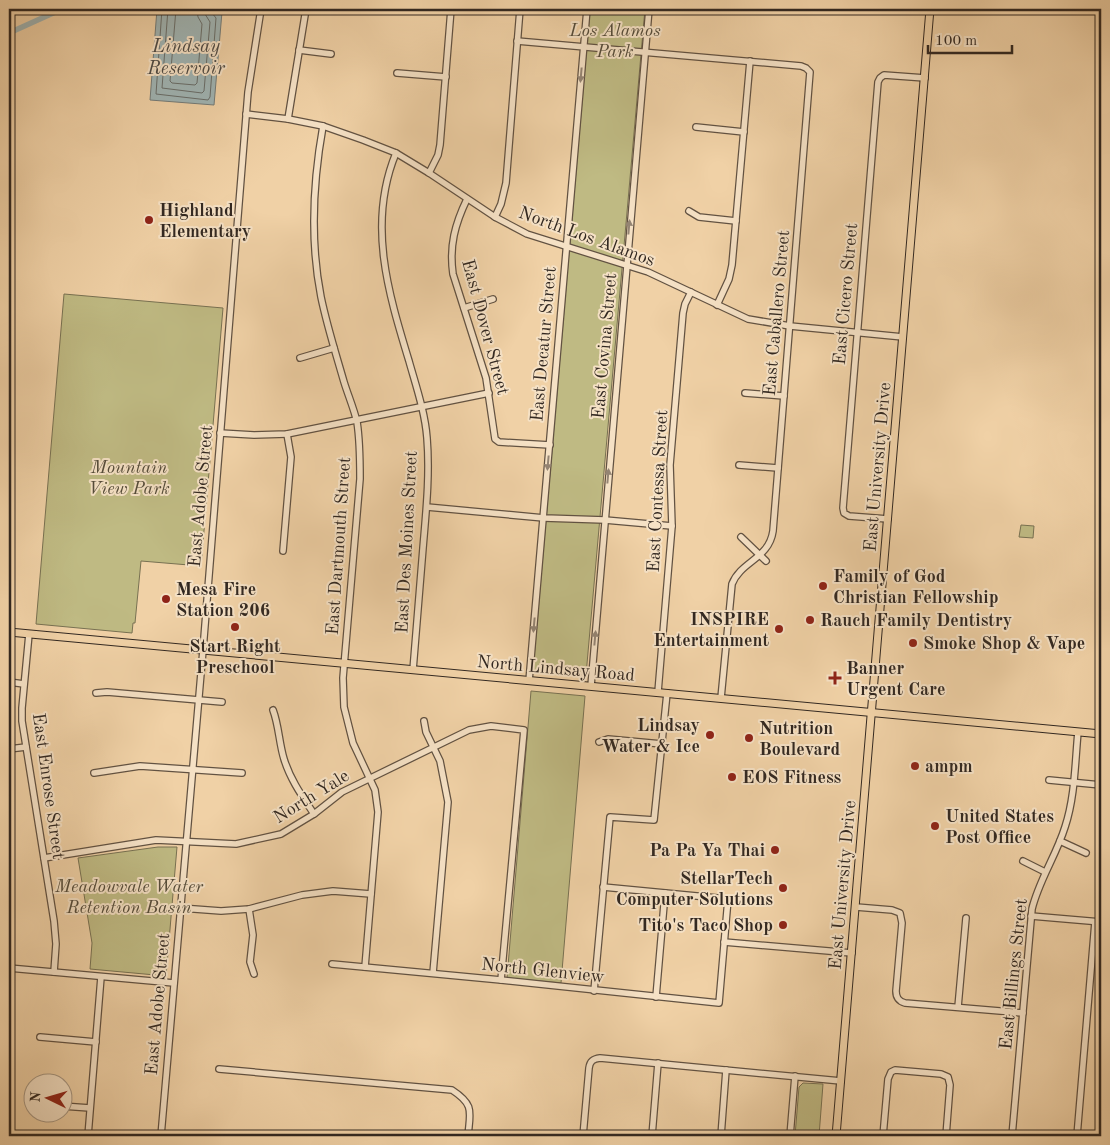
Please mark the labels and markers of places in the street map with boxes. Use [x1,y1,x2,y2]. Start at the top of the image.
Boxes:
place label: Highland Elementary [159,202,251,241]
marker: Highland Elementary [143,214,155,226]
place label: Family of God Christian Fellowship [833,568,998,607]
marker: Family of God Christian Fellowship [817,580,829,592]
place label: Mesa Fire Station 206 [176,581,270,620]
marker: Mesa Fire Station 206 [160,593,172,605]
place label: INSPIRE Entertainment [653,611,769,650]
place label: Rauch Family Dentistry [820,612,1012,630]
marker: Rauch Family Dentistry [804,614,816,626]
marker: Start Right Preschool [229,621,241,633]
marker: INSPIRE Entertainment [773,623,785,635]
place label: Smoke Shop & Vape [923,635,1085,653]
marker: Smoke Shop & Vape [907,637,919,649]
place label: Start Right Preschool [189,638,281,677]
place label: Banner Urgent Care [846,660,946,699]
marker: Banner Urgent Care [828,671,842,685]
place label: Lindsay Water & Ice [601,717,700,756]
place label: Nutrition Boulevard [759,720,841,759]
marker: Lindsay Water & Ice [704,729,716,741]
marker: Nutrition Boulevard [743,732,755,744]
place label: ampm [925,758,973,776]
marker: ampm [909,760,921,772]
place label: EOS Fitness [742,769,842,787]
marker: EOS Fitness [726,771,738,783]
place label: United States Post Office [945,808,1054,847]
marker: United States Post Office [929,820,941,832]
place label: Pa Pa Ya Thai [649,842,765,860]
marker: Pa Pa Ya Thai [769,844,781,856]
place label: StellarTech Computer Solutions [616,870,773,909]
marker: StellarTech Computer Solutions [777,882,789,894]
place label: Tito's Taco Shop [638,917,773,935]
marker: Tito's Taco Shop [777,919,789,931]

